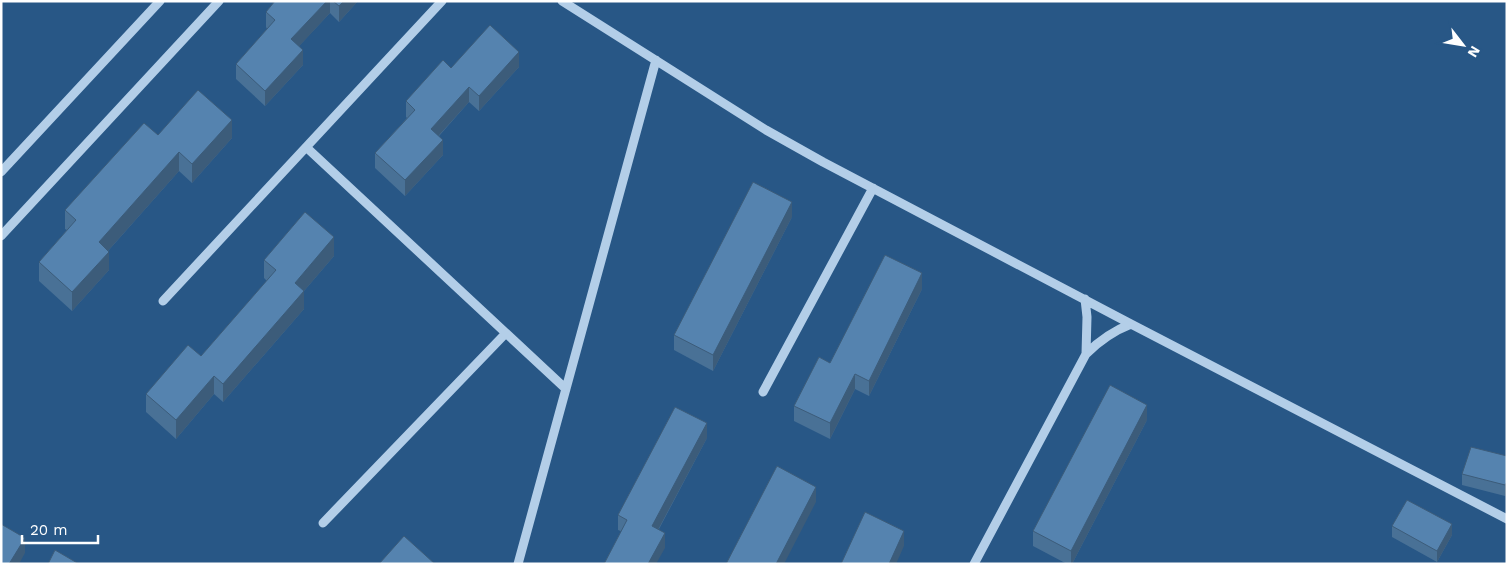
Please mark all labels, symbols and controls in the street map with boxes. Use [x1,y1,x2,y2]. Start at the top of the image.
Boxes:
north arrow [1438,20,1488,70]
text: N [1465,43,1484,60]
scale bar [22,512,99,544]
text: 20 m [30,521,68,539]

